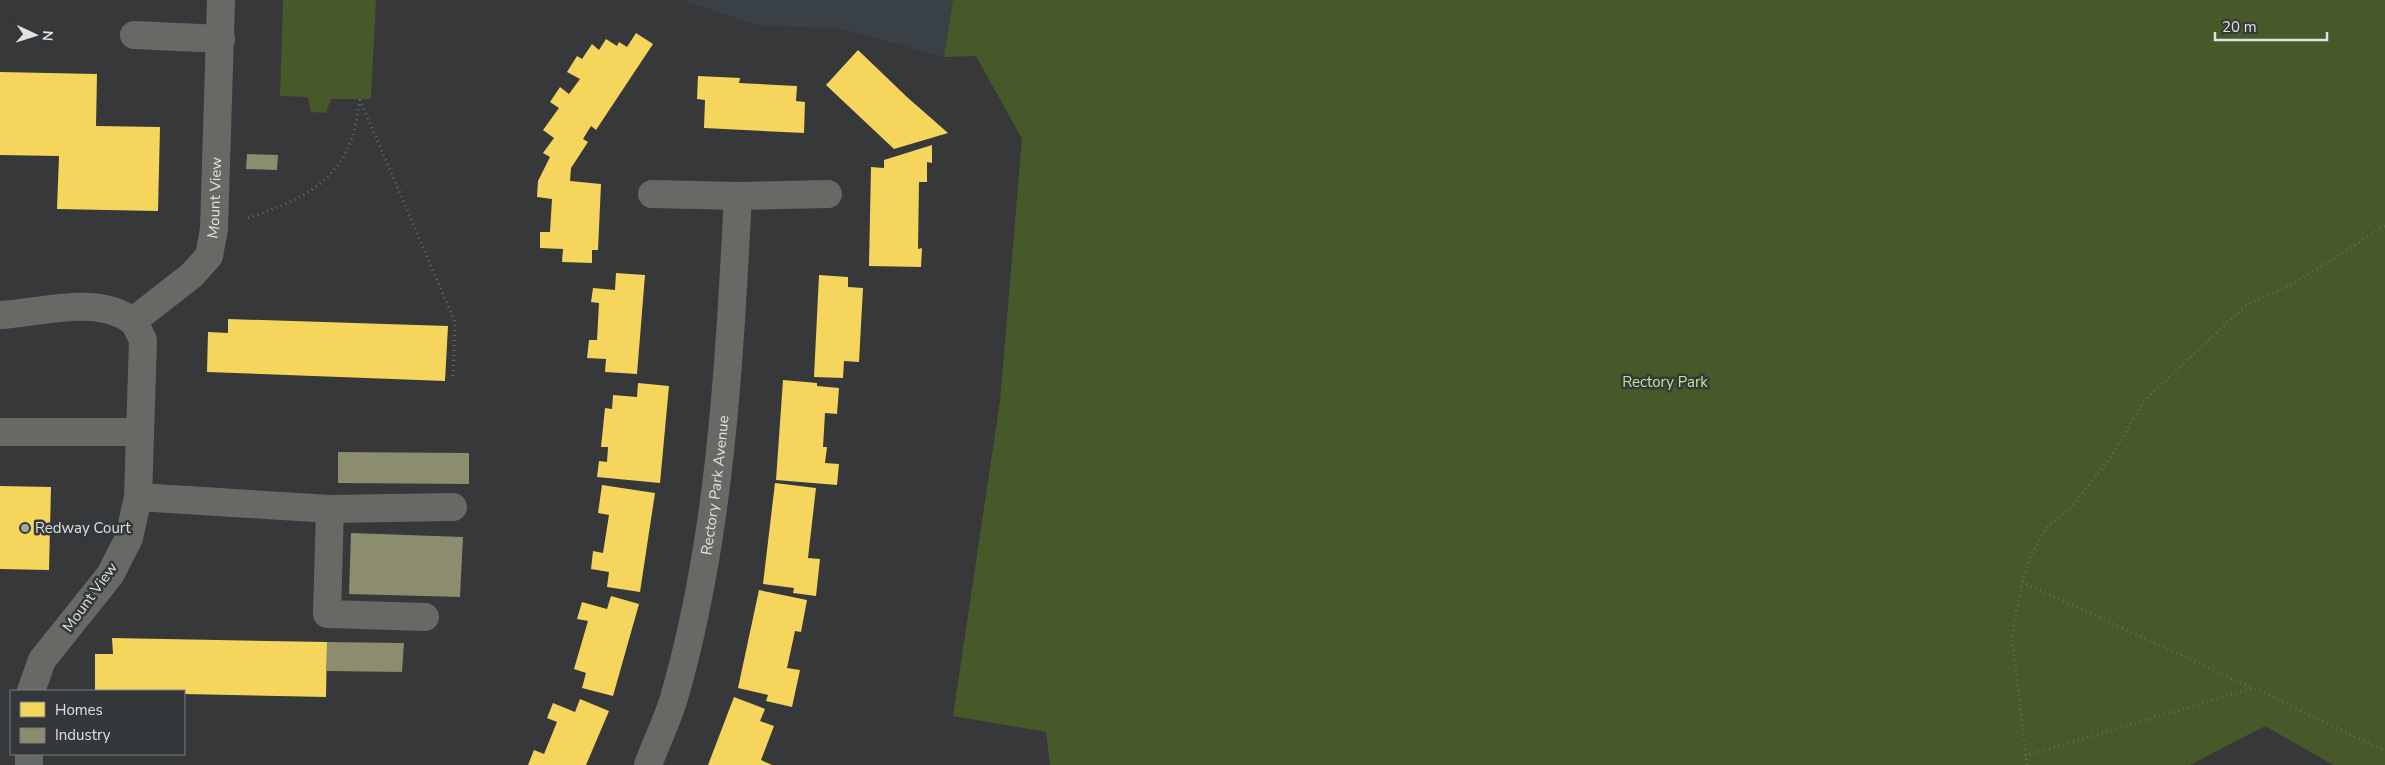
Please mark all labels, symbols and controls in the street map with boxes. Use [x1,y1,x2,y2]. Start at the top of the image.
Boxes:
north arrow [10,10,60,60]
scale bar [2215,10,2328,42]
text: 20 m [2222,17,2257,37]
text: N [38,30,57,42]
street label: Mount View [202,156,226,240]
park label: Rectory Park [1622,372,1708,392]
street label: Rectory Park Avenue [696,414,734,556]
place label: Redway Court [35,518,132,538]
marker: Redway Court [19,522,31,534]
street label: Mount View [58,558,122,636]
legend [10,690,185,755]
text: Homes [55,700,103,720]
text: Industry [55,725,111,745]

